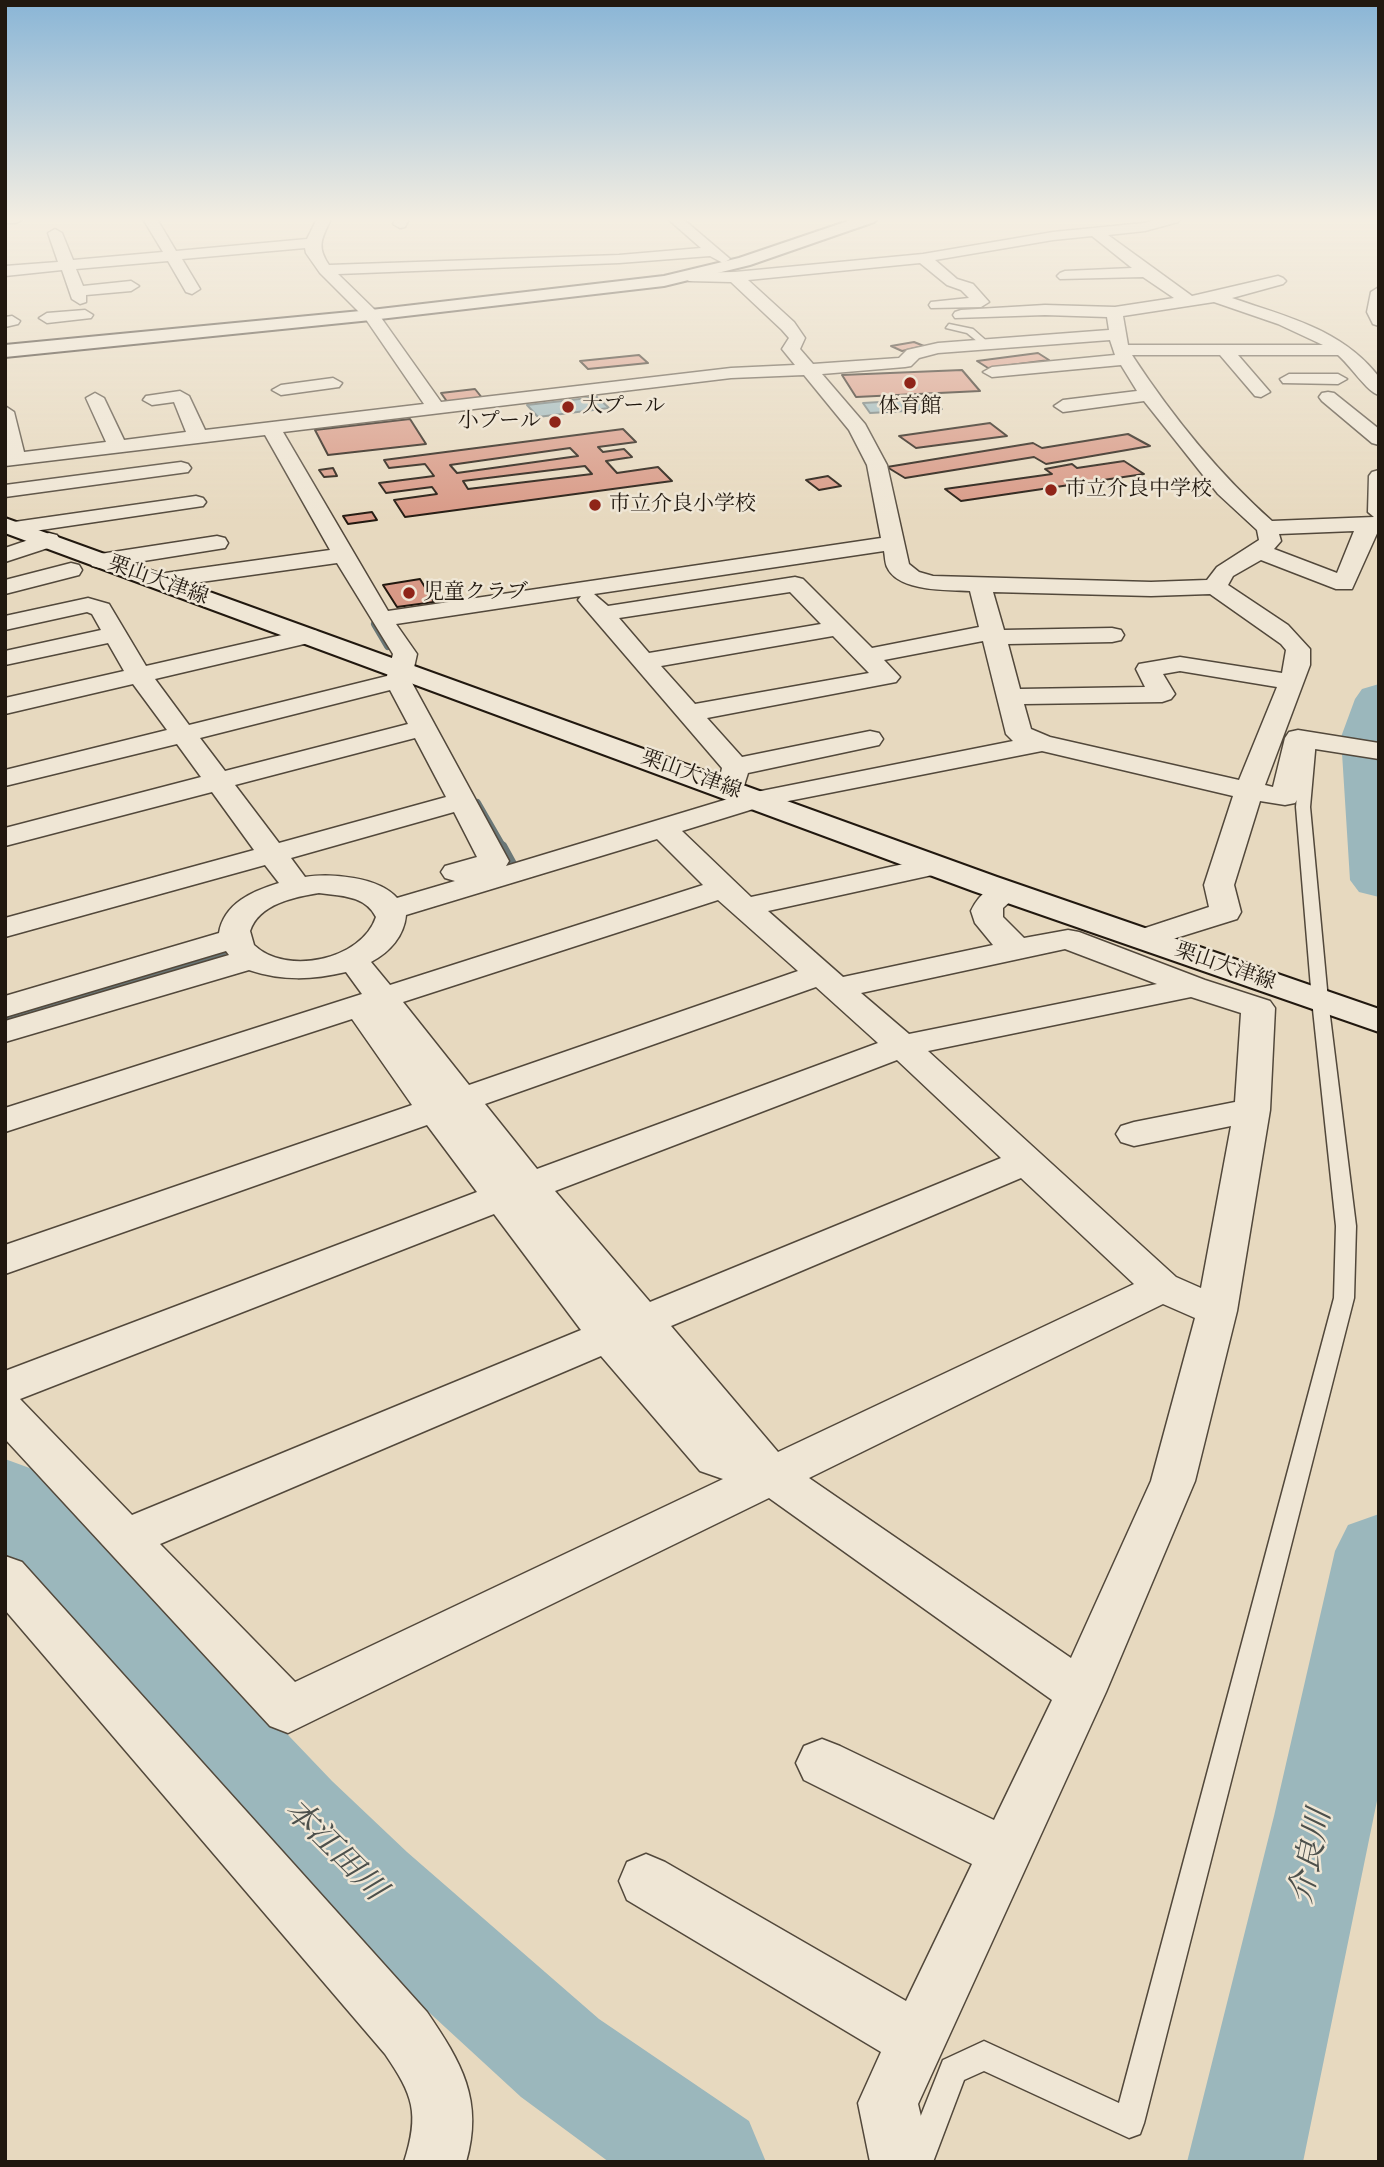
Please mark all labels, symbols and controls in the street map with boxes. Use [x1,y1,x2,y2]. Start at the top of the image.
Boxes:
marker: 体育館 [902,375,918,391]
place label: 大プール [582,394,665,420]
place label: 体育館 [879,394,941,420]
marker: 大プール [560,399,576,415]
place label: 小プール [458,409,541,435]
marker: 小プール [547,414,563,430]
place label: 市立介良中学校 [1065,477,1212,503]
marker: 市立介良中学校 [1043,482,1059,498]
place label: 市立介良小学校 [609,492,756,518]
marker: 市立介良小学校 [587,497,603,513]
street label: 栗山大津線 [104,551,212,611]
place label: 児童クラブ [423,580,528,606]
marker: 児童クラブ [401,585,417,601]
street label: 栗山大津線 [637,745,745,805]
street label: 栗山大津線 [1171,938,1279,996]
water label: 本江田川 [275,1792,393,1910]
water label: 介良川 [1283,1806,1341,1908]

